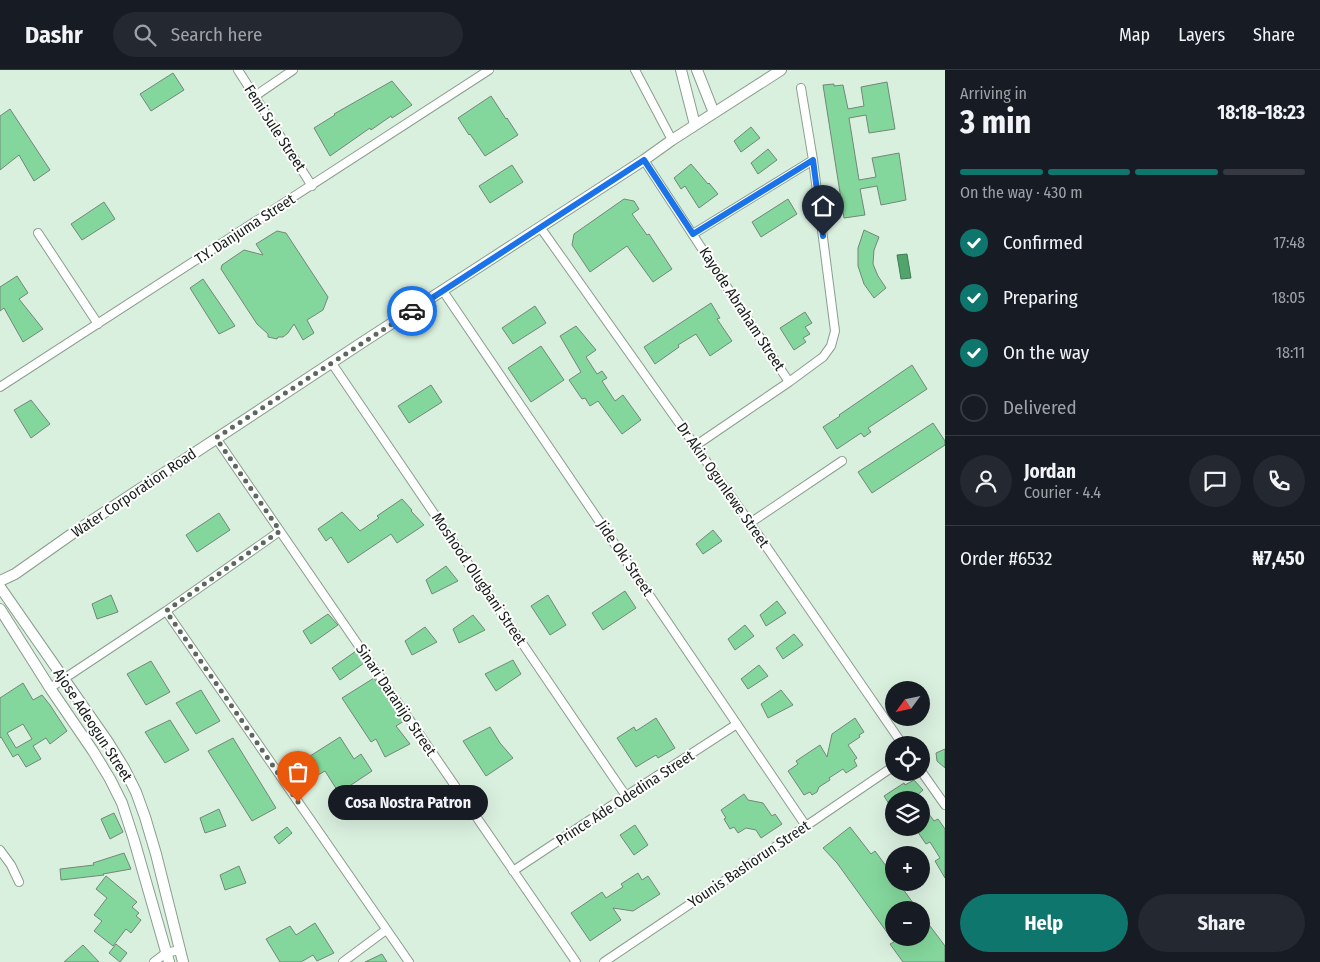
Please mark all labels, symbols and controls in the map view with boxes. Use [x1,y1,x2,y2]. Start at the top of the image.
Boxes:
search box [113,12,463,57]
text: Dashr [25,21,83,49]
icon: search [131,21,159,49]
text: Search here [171,23,262,46]
text: Map [1119,24,1150,46]
text: Layers [1178,24,1225,46]
text: Share [1253,24,1295,46]
street label: Femi Sule Street [240,81,310,175]
text: Arriving in [960,84,1027,103]
text: 18:18–18:23 [1217,101,1305,124]
text: 3 min [960,103,1031,141]
text: On the way · 430 m [960,183,1083,202]
pin [802,185,844,236]
street label: T.Y. Danjuma Street [192,190,298,268]
icon: home [809,192,837,220]
icon: check [960,229,988,257]
text: Confirmed [1003,231,1083,254]
text: 17:48 [1273,233,1305,252]
street label: Kayode Abraham Street [695,244,789,374]
icon: check [960,284,988,312]
courier [387,286,437,336]
text: Preparing [1003,286,1078,309]
text: 18:05 [1272,288,1305,307]
icon: car [398,297,426,325]
icon: check [960,339,988,367]
text: On the way [1003,341,1089,364]
text: 18:11 [1276,343,1305,362]
text: Delivered [1003,396,1077,419]
street label: Dr Akin Ogunlewe Street [673,419,773,551]
street label: Water Corporation Road [68,445,200,541]
button: person [960,455,1012,507]
button: chat [1189,455,1241,507]
button: phone [1253,455,1305,507]
text: Jordan [1024,460,1076,483]
text: Courier · 4.4 [1024,483,1101,502]
street label: Moshood Olugbani Street [428,509,530,649]
street label: Jide Oki Street [593,517,657,599]
text: Order #6532 [960,547,1052,570]
text: ₦7,450 [1253,547,1305,570]
street label: Sinari Daranijo Street [352,641,440,759]
street label: Ajose Adeogun Street [50,665,136,785]
north arrow [885,681,930,726]
map controls [885,681,930,946]
button: locate [885,736,930,781]
street label: Prince Ade Odedina Street [553,747,697,849]
pin [277,751,319,802]
icon: bag [284,758,312,786]
callout: Cosa Nostra Patron [328,784,488,820]
button: layers [885,791,930,836]
text: Cosa Nostra Patron [345,793,471,812]
street label: Younis Bashorun Street [685,817,813,911]
button: + [885,846,930,891]
button: Help [960,894,1128,952]
button: Share [1138,894,1305,952]
button: − [885,901,930,946]

